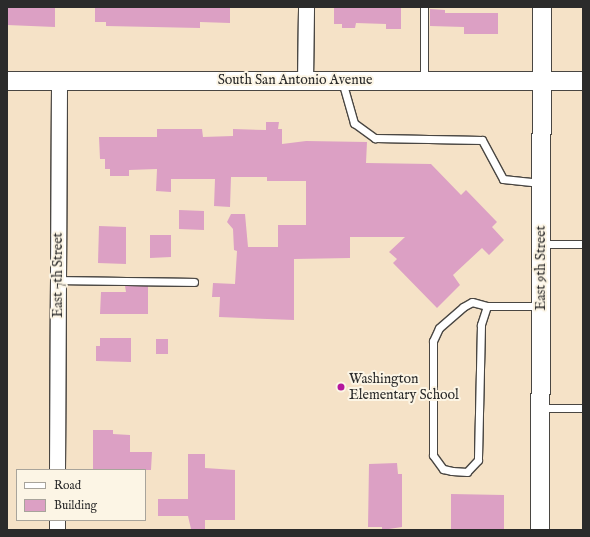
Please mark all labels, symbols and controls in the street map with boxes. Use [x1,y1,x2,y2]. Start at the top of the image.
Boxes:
street label: South San Antonio Avenue [218,72,372,88]
street label: East 9th Street [533,226,549,310]
street label: East 7th Street [50,232,66,318]
place label: Washington Elementary School [349,371,459,404]
marker: Washington Elementary School [336,382,346,392]
legend [16,469,146,521]
text: Road [54,478,81,493]
text: Building [54,498,97,513]

